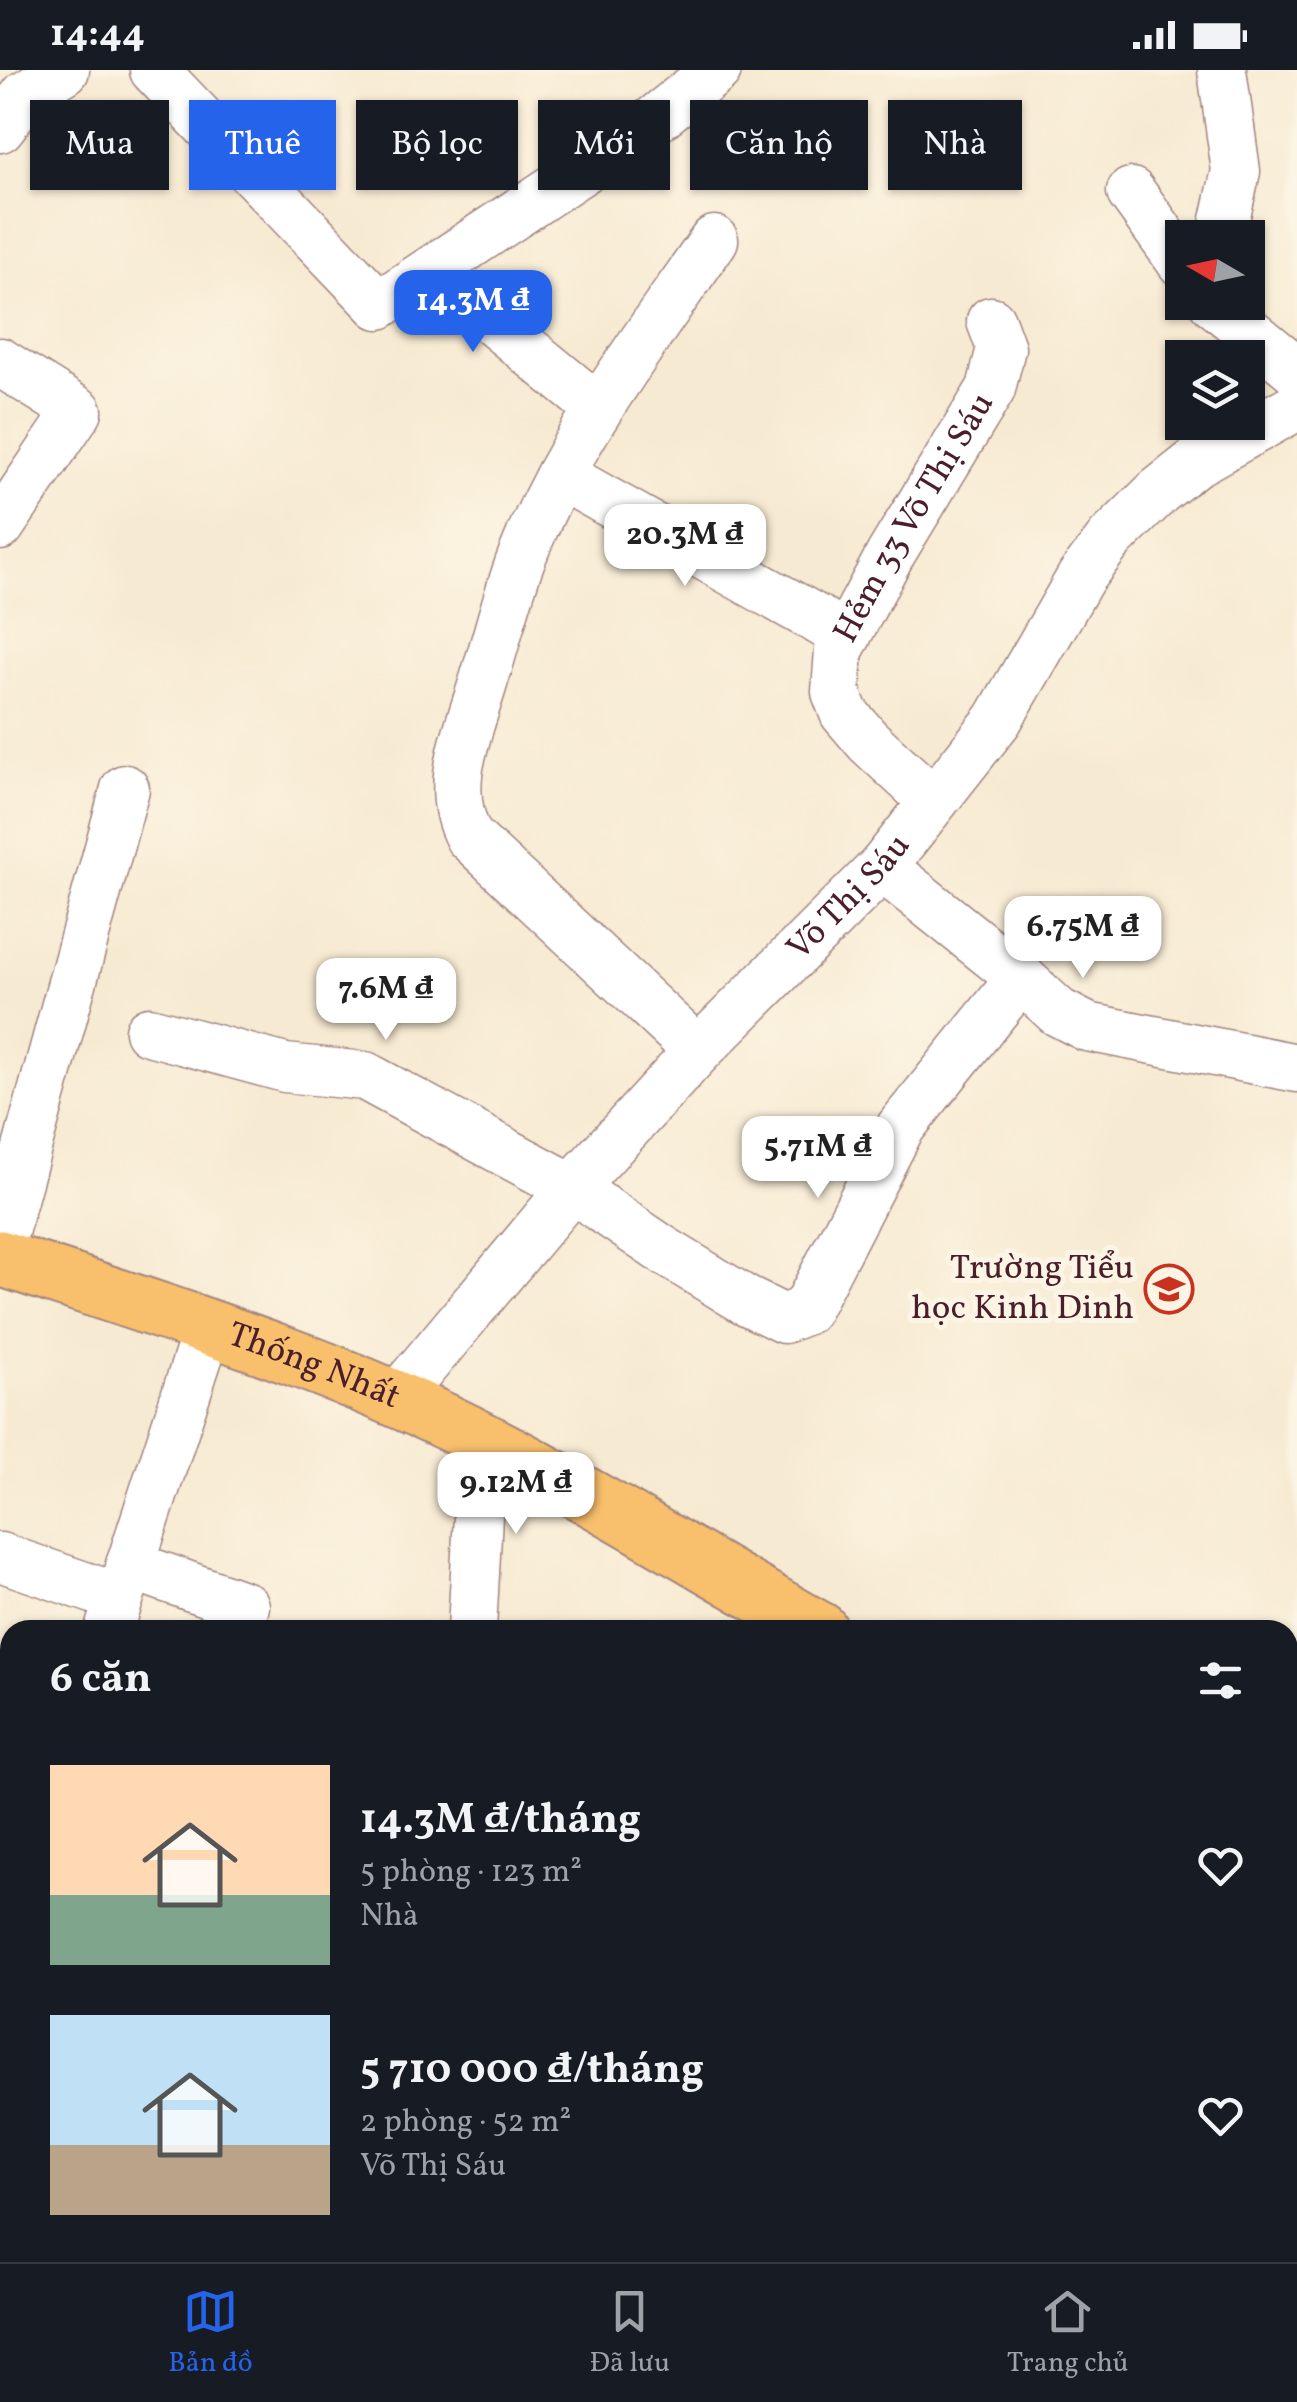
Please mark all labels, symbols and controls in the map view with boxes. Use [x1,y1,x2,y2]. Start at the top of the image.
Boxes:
text: 14:44 [50,9,145,62]
chip: Mua [30,100,169,190]
chip: Thuê [189,100,336,190]
chip: Bộ lọc [356,100,518,190]
chip: Mới [538,100,670,190]
chip: Căn hộ [690,100,868,190]
chip: Nhà [888,100,1022,190]
north arrow [1165,220,1265,320]
map controls [1165,220,1265,440]
pin: 14.3M ₫ [381,270,565,355]
text: 14.3M ₫ [416,280,530,324]
button: layers [1165,340,1265,440]
street label: Hẻm 33 Võ Thị Sáu [823,384,1007,652]
pin: 20.3M ₫ [593,504,777,589]
text: 20.3M ₫ [626,514,744,558]
street label: Võ Thị Sáu [777,824,923,972]
pin: 6.75M ₫ [991,896,1175,981]
text: 6.75M ₫ [1026,906,1140,950]
pin: 7.6M ₫ [305,958,467,1043]
text: 7.6M ₫ [338,968,434,1012]
pin: 5.71M ₫ [726,1116,910,1201]
text: 5.71M ₫ [764,1126,872,1170]
place label: Trường Tiểu học Kinh Dinh [911,1245,1134,1333]
school or university icon: Trường Tiểu học Kinh Dinh [1143,1263,1195,1315]
street label: Thống Nhất [221,1312,407,1422]
pin: 9.12M ₫ [424,1452,608,1537]
text: 9.12M ₫ [459,1462,573,1506]
text: 6 căn [50,1651,152,1710]
icon: filters [1193,1653,1248,1708]
text: 14.3M ₫/tháng [360,1792,641,1851]
icon: home [130,1805,250,1925]
icon: heart [1193,1838,1248,1893]
text: 5 phòng · 123 m² [360,1851,582,1895]
text: Nhà [360,1895,419,1939]
text: 5 710 000 ₫/tháng [360,2042,704,2101]
icon: home [130,2055,250,2175]
icon: heart [1193,2088,1248,2143]
text: 2 phòng · 52 m² [360,2101,571,2145]
text: Võ Thị Sáu [360,2145,506,2189]
tab: Bản đồ [168,2284,253,2383]
tab: Đã lưu [590,2284,670,2383]
tab: Trang chủ [1007,2284,1129,2383]

